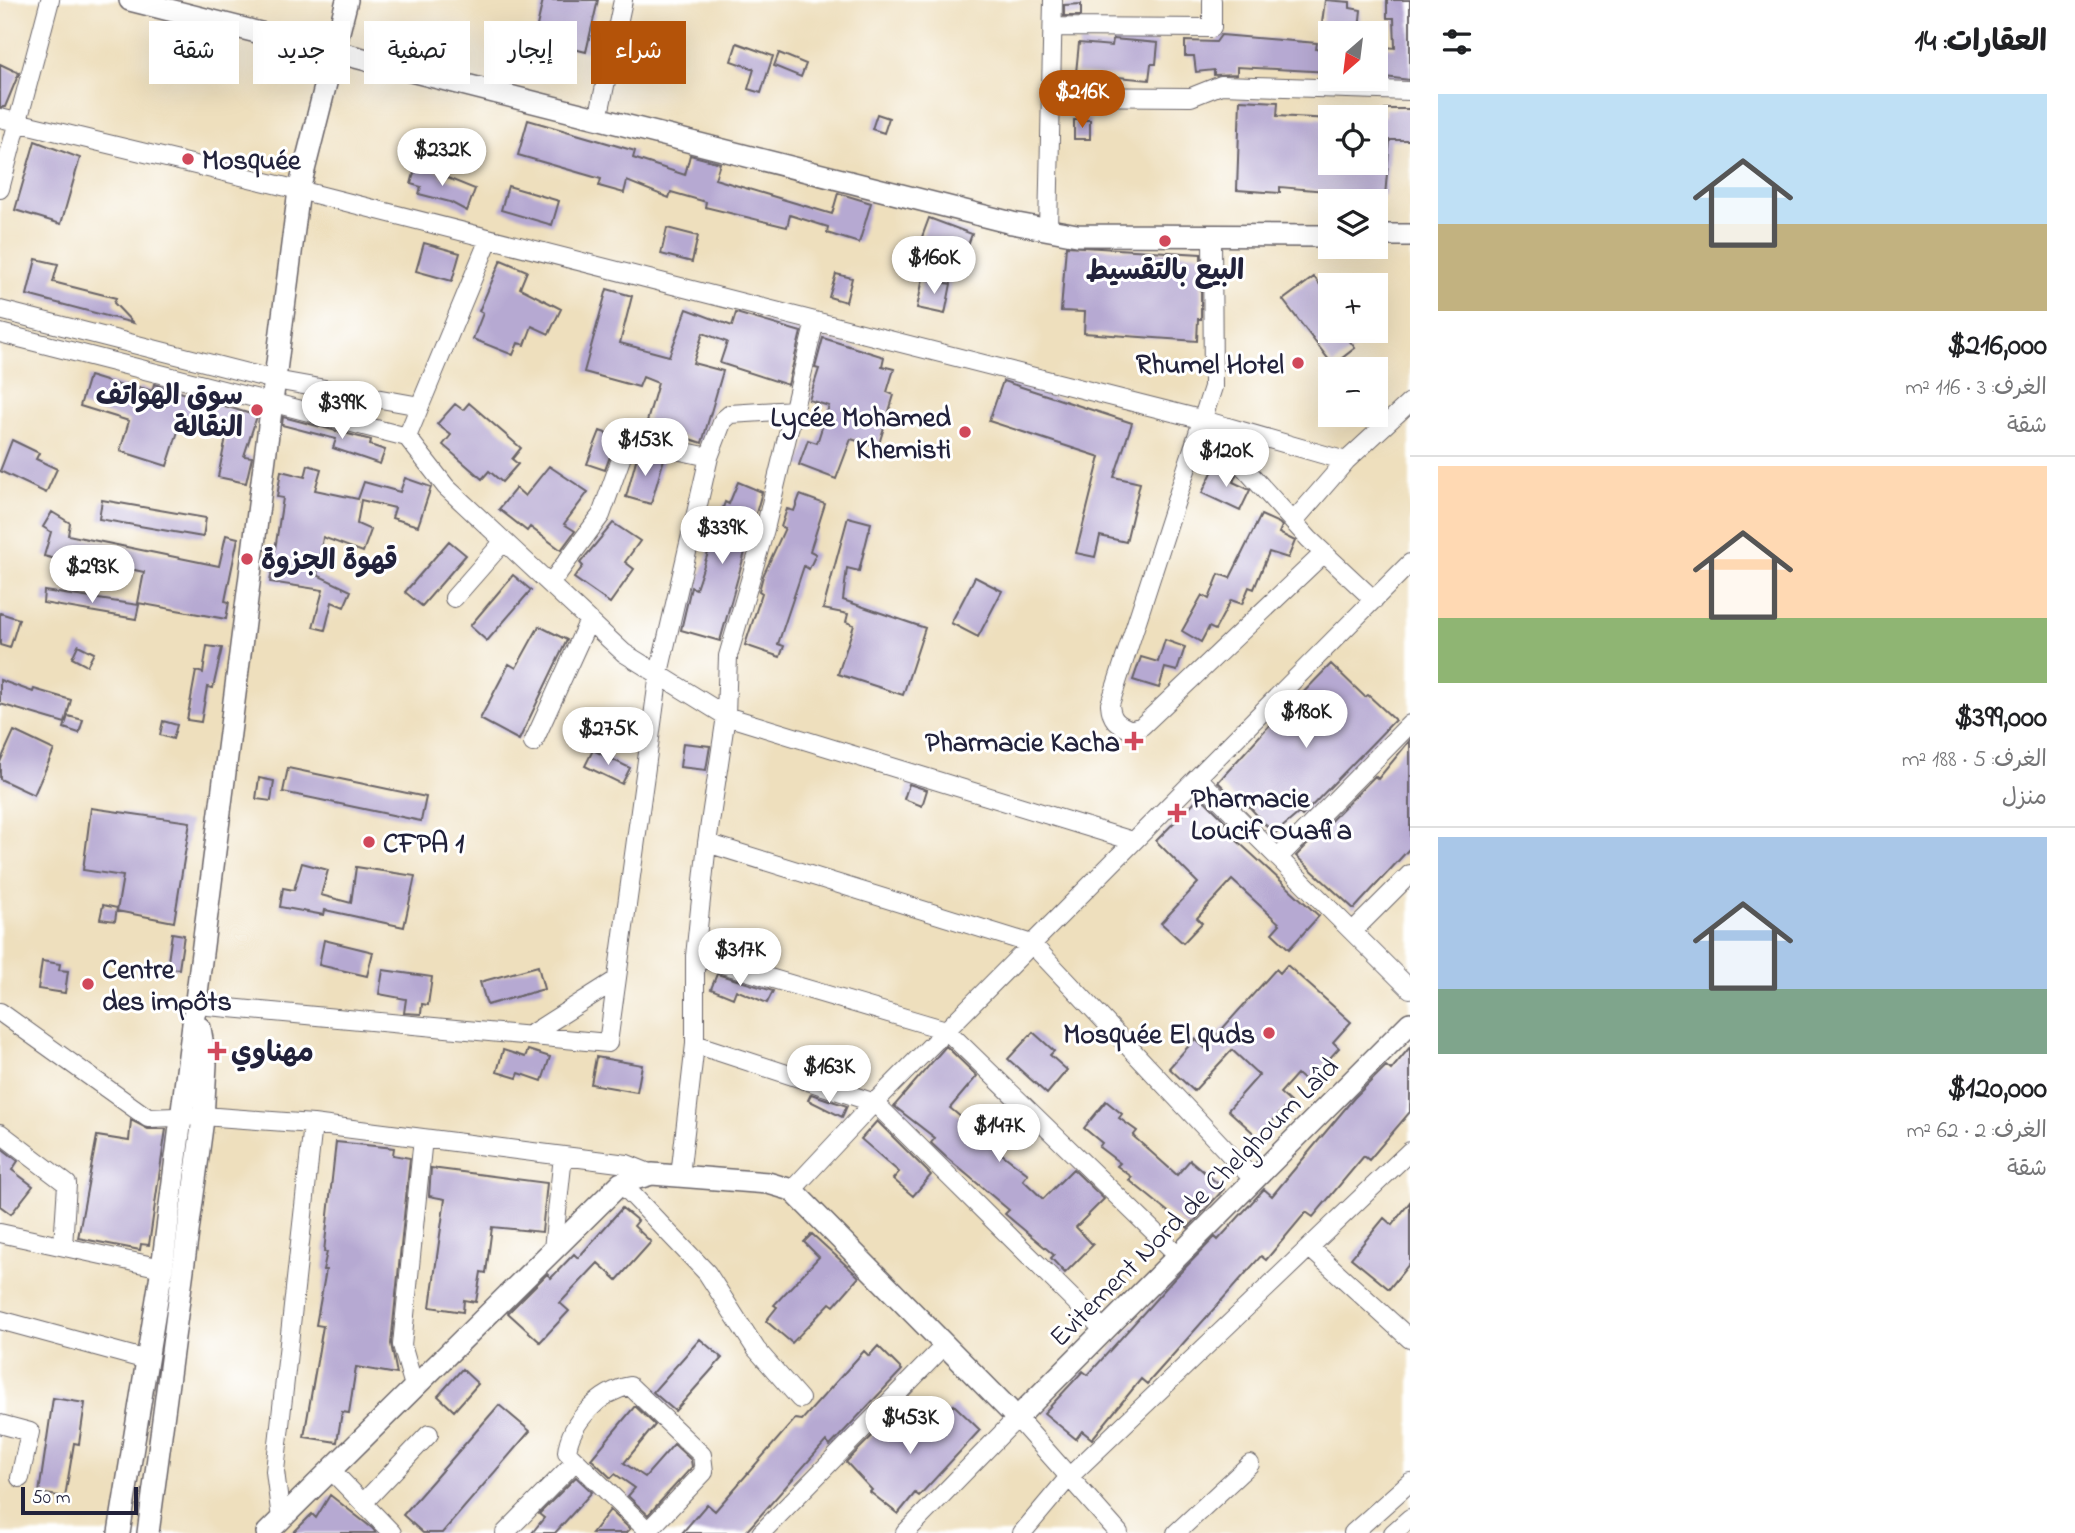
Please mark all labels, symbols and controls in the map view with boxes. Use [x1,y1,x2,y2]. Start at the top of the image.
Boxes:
chip: شقة [149,21,239,84]
chip: جديد [253,21,350,84]
chip: تصفية [364,21,470,84]
chip: إيجار [484,21,577,84]
chip: شراء [591,21,686,84]
north arrow [1318,21,1388,91]
map controls [1318,21,1388,427]
text: العقارات: 14 [1915,21,2047,65]
icon: filters [1438,23,1476,61]
pin: $216K [1033,71,1131,130]
text: $216K [1055,76,1109,109]
button: locate [1318,105,1388,175]
pin: $232K [393,128,491,188]
text: $232K [413,134,471,167]
icon: home [1680,140,1806,266]
place label: Mosquée [202,142,302,183]
marker: Mosquée [180,151,196,167]
button: layers [1318,189,1388,259]
marker: البيع بالتقسيط [1157,233,1173,249]
pin: $160K [885,236,983,296]
text: $160K [908,242,960,275]
place label: البيع بالتقسيط [1086,252,1244,293]
button: + [1318,273,1388,343]
text: $216,000 [1947,325,2047,369]
place label: Rhumel Hotel [1136,346,1284,387]
marker: Rhumel Hotel [1290,355,1306,371]
button: − [1318,357,1388,427]
text: الغرف: 3 · 116 m² [1905,372,2047,405]
place label: سوق الهواتف النقالة [96,377,243,450]
pin: $399K [293,382,391,441]
text: $399K [318,387,366,420]
place label: Lycée Mohamed Khemisti [771,399,951,472]
marker: سوق الهواتف النقالة [249,402,265,418]
text: شقة [2007,410,2047,443]
pin: $153K [596,419,694,478]
text: $153K [617,424,673,457]
marker: Lycée Mohamed Khemisti [957,424,973,440]
pin: $120K [1177,430,1275,489]
text: $120K [1199,435,1253,468]
pin: $339K [673,506,771,566]
text: $339K [697,512,748,545]
icon: home [1680,512,1806,638]
place label: قهوة الجزوة [261,542,398,583]
pin: $293K [43,546,141,605]
text: $293K [66,551,118,584]
marker: قهوة الجزوة [239,551,255,567]
pin: $180K [1257,690,1355,750]
text: $180K [1281,696,1331,729]
text: $399,000 [1954,697,2047,741]
pin: $275K [559,708,657,767]
text: $275K [578,713,638,746]
place label: Pharmacie Kacha [925,724,1120,765]
marker: Pharmacie Kacha [1126,733,1142,749]
text: الغرف: 5 · 188 m² [1902,744,2047,777]
place label: Pharmacie Loucif Ouafia [1191,780,1352,853]
text: منزل [2002,782,2047,815]
marker: Pharmacie Loucif Ouafia [1169,805,1185,821]
place label: CFPA 1 [383,825,464,866]
marker: CFPA 1 [361,834,377,850]
icon: home [1680,883,1806,1009]
pin: $317K [691,928,789,988]
text: $317K [714,934,766,967]
place label: Centre des impôts [102,951,232,1024]
marker: Centre des impôts [80,976,96,992]
place label: Mosquée El quds [1063,1016,1255,1057]
marker: Mosquée El quds [1261,1025,1277,1041]
place label: مهناوي [231,1034,314,1075]
marker: مهناوي [209,1043,225,1059]
pin: $163K [780,1046,878,1105]
street label: Evitement Nord de Chelghoum Laîd [1041,1049,1350,1358]
text: $163K [803,1051,855,1084]
text: $120,000 [1947,1068,2047,1112]
pin: $147K [950,1104,1048,1164]
text: $147K [973,1110,1025,1143]
text: الغرف: 2 · 62 m² [1906,1115,2047,1148]
text: شقة [2007,1153,2047,1186]
pin: $453K [861,1396,959,1456]
text: $453K [881,1402,939,1435]
scale bar [21,1484,138,1516]
text: 50 m [32,1485,71,1512]

